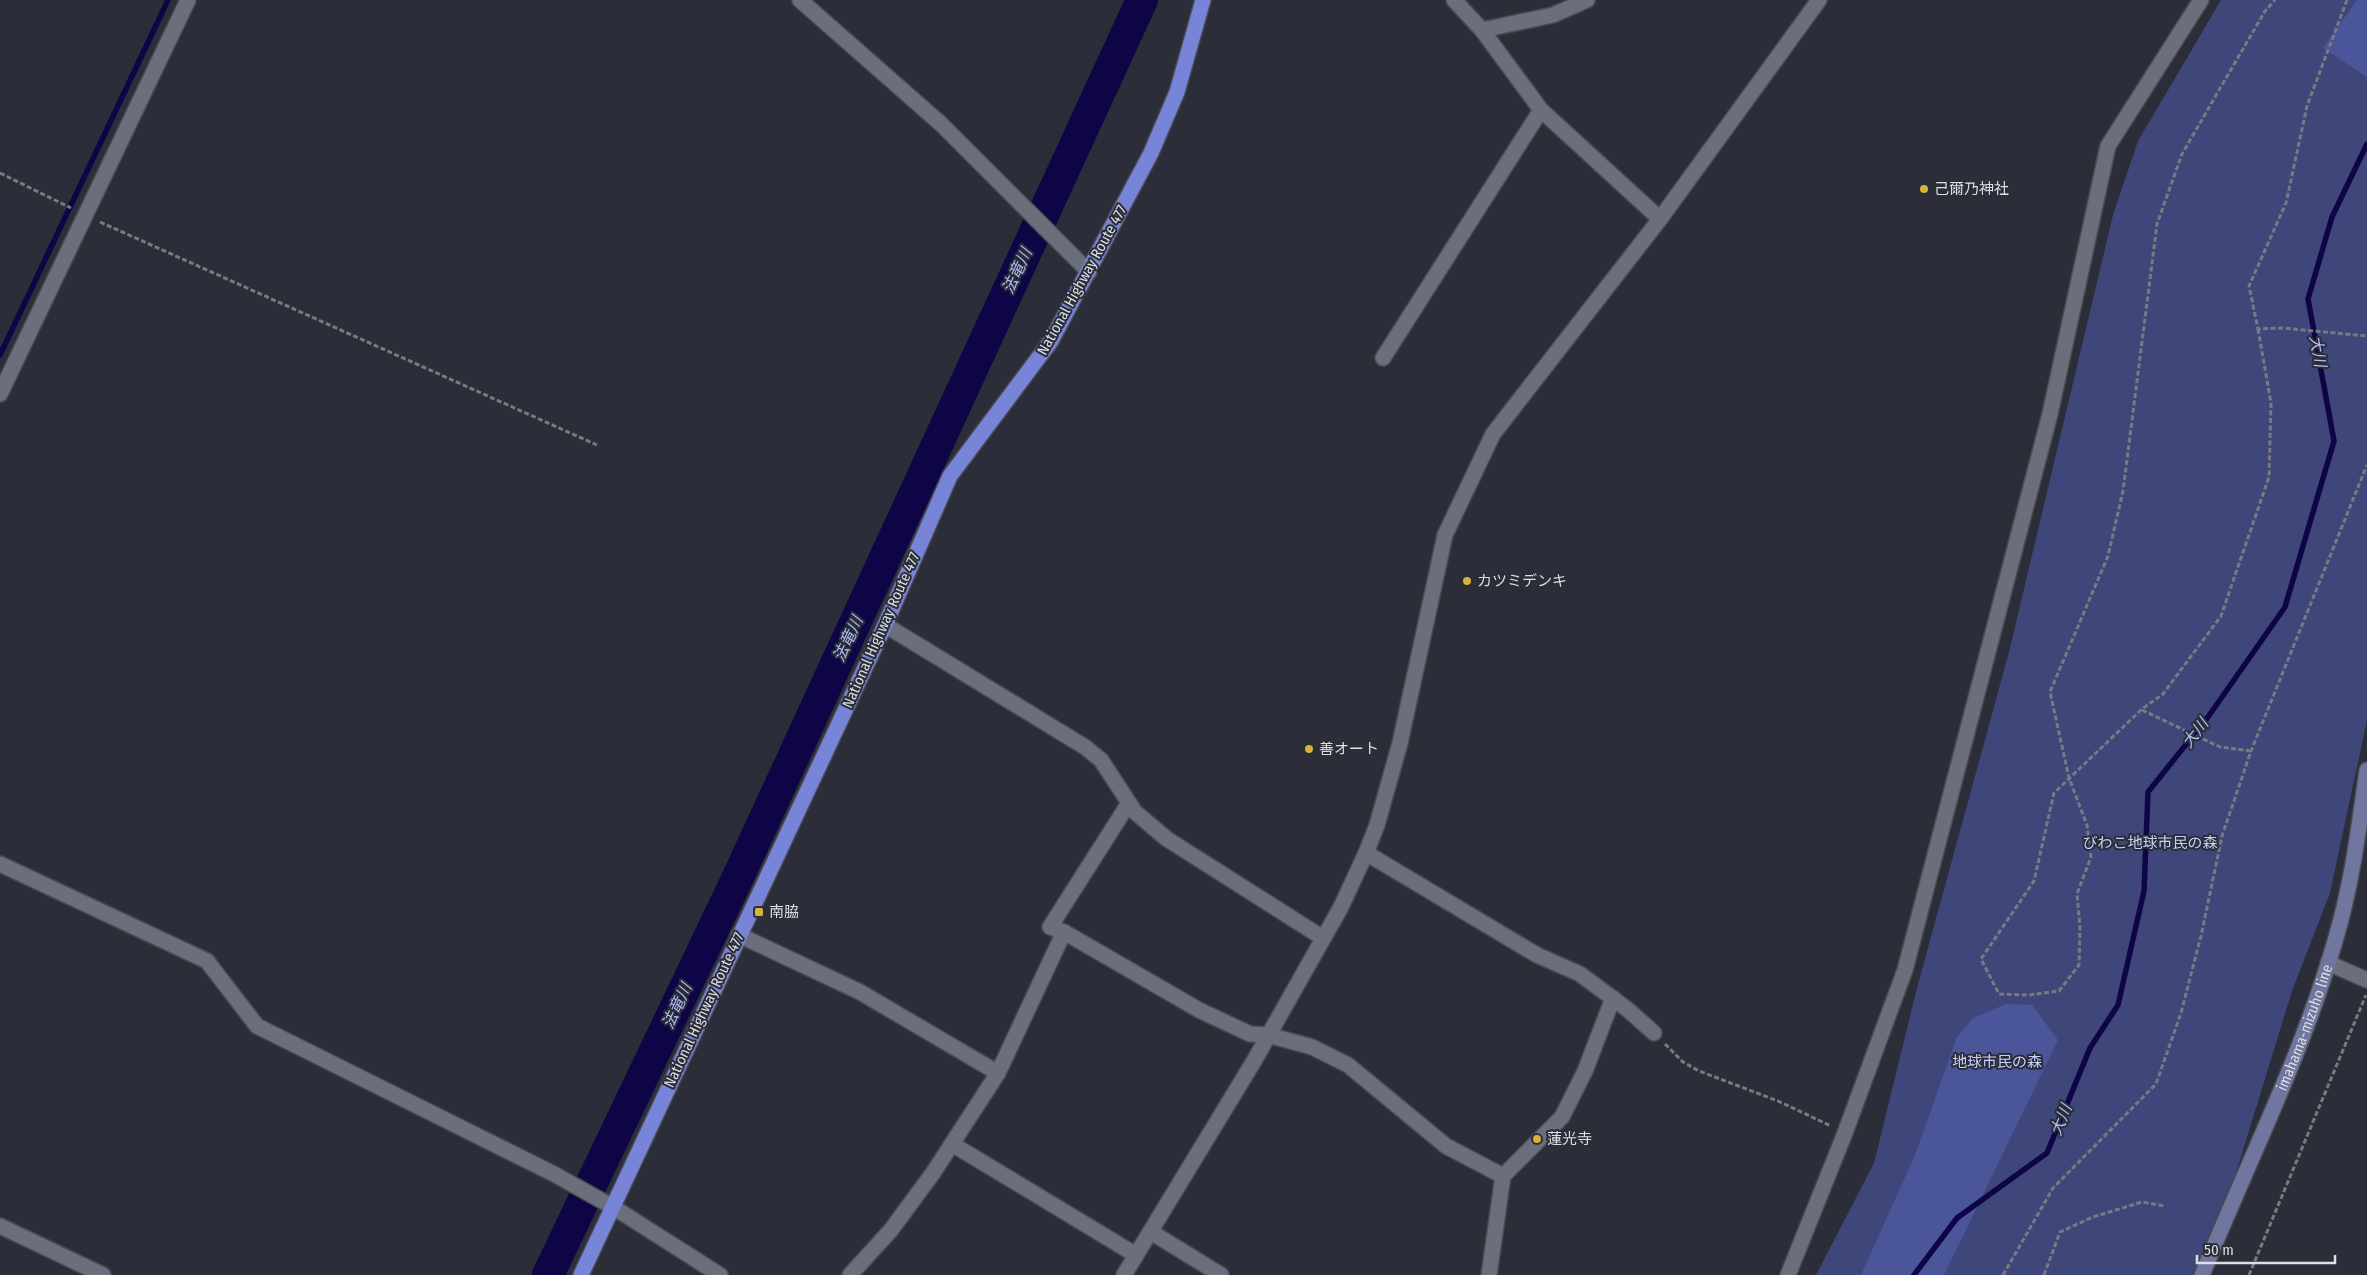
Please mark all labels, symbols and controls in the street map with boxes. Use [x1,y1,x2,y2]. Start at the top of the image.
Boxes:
place label: 己爾乃神社 [1934,180,2009,198]
marker: 己爾乃神社 [1918,183,1930,195]
street label: National Highway Route 477 [1033,202,1131,358]
water label: 法竜川 [998,243,1037,297]
water label: 大川 [2306,334,2330,370]
street label: National Highway Route 477 [838,549,924,711]
place label: カツミデンキ [1477,572,1567,590]
marker: カツミデンキ [1461,575,1473,587]
water label: 法竜川 [829,611,868,665]
water label: 大川 [2178,713,2214,751]
place label: 善オート [1319,740,1379,758]
marker: 善オート [1303,743,1315,755]
park label: びわこ地球市民の森 [2082,834,2218,852]
place label: 南脇 [769,903,799,921]
marker: 南脇 [753,906,765,918]
street label: National Highway Route 477 [660,930,748,1090]
street label: imahama-mizuho line [2273,962,2336,1094]
water label: 法竜川 [658,978,697,1032]
park label: 地球市民の森 [1952,1053,2042,1071]
water label: 大川 [2046,1100,2077,1138]
place label: 蓮光寺 [1547,1130,1592,1148]
marker: 蓮光寺 [1531,1133,1543,1145]
scale bar [2197,1232,2334,1264]
text: 50 m [2204,1241,2234,1259]

